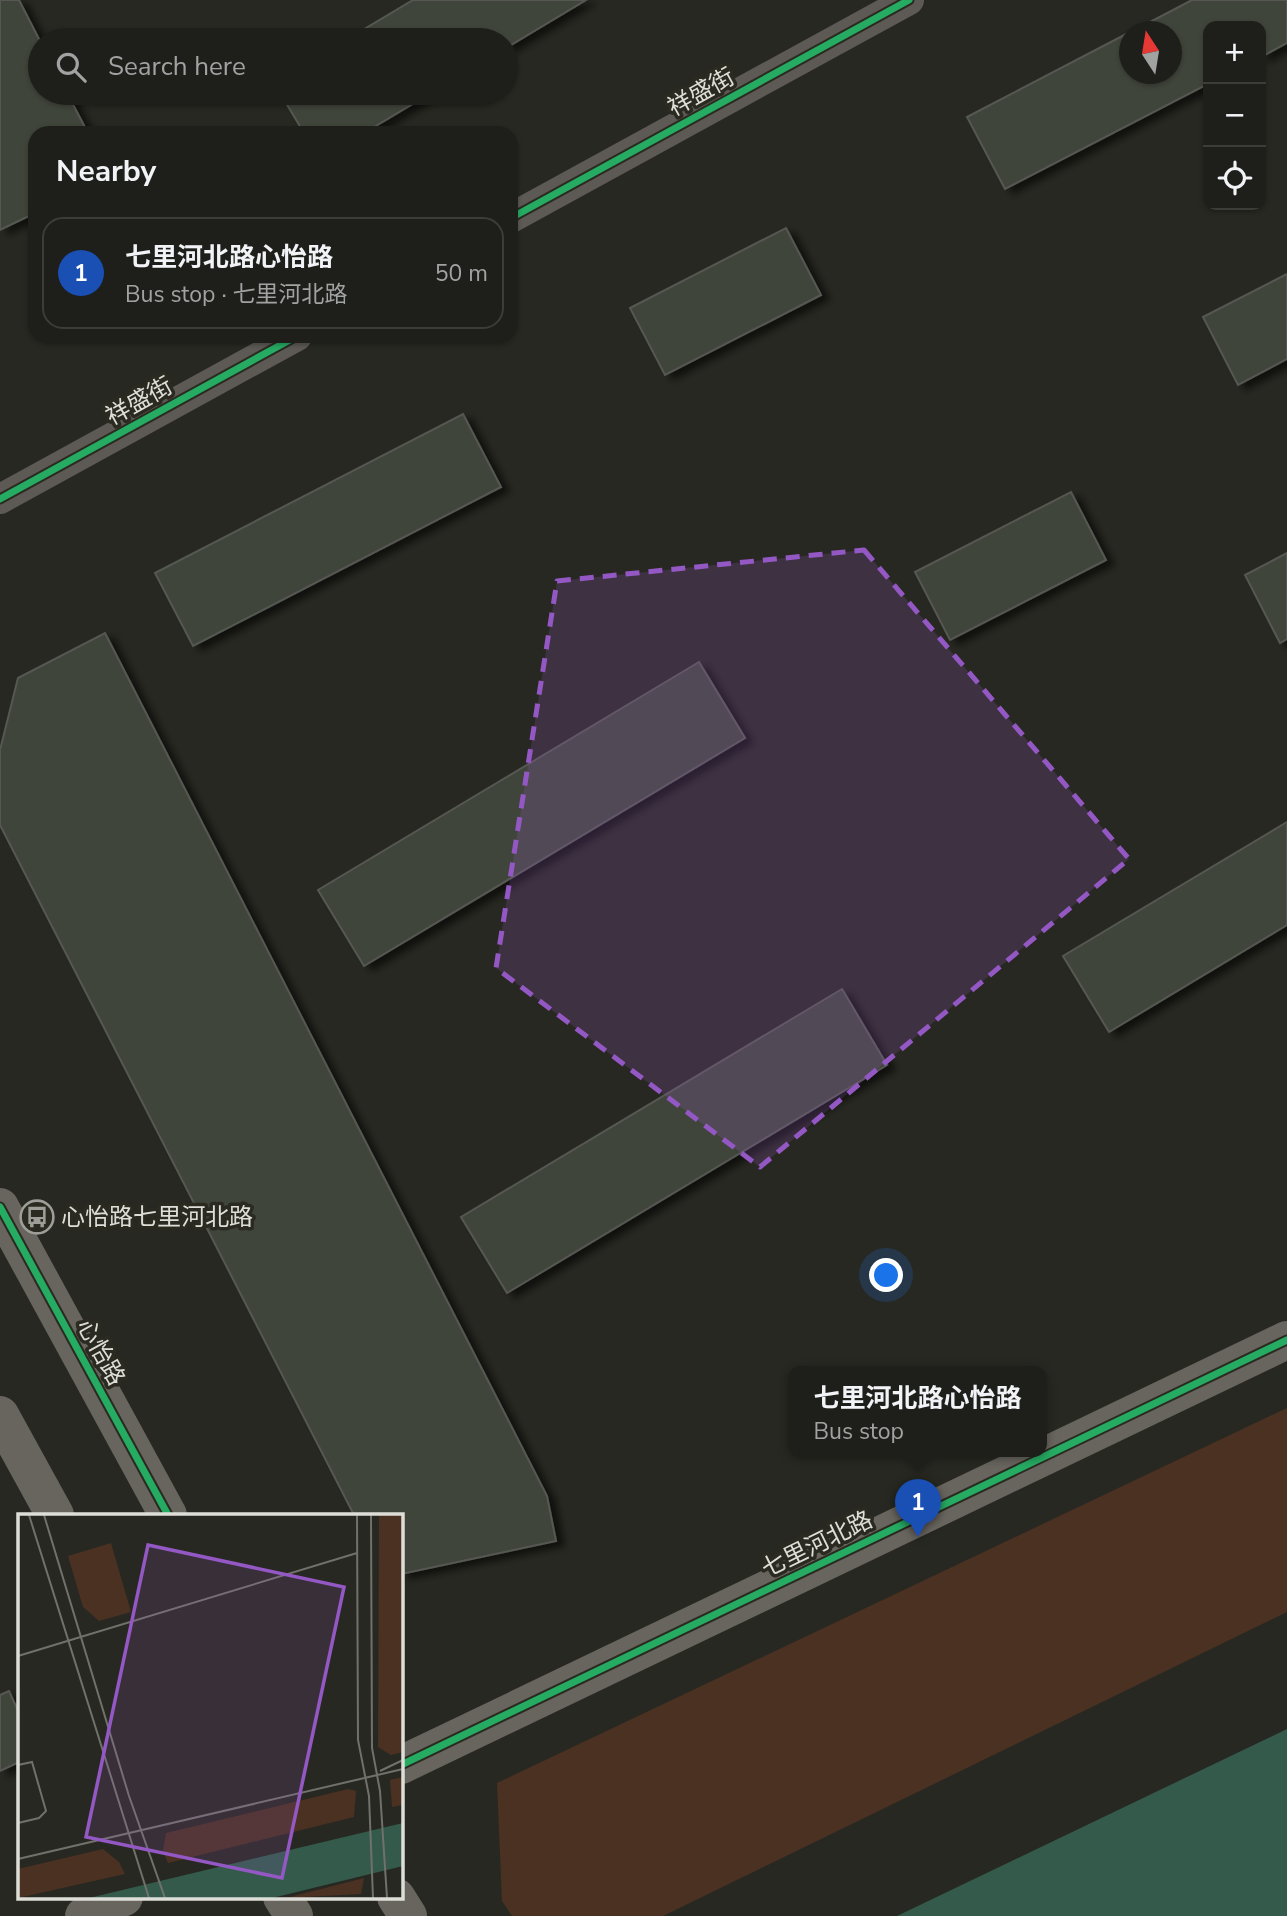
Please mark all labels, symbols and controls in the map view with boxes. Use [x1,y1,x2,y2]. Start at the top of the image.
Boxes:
north arrow [1119,21,1182,84]
map controls [1203,21,1266,210]
button: + [1203,21,1266,84]
search box [28,28,518,105]
icon: search [52,48,90,86]
text: Search here [108,49,246,84]
street label: 祥盛街 [662,61,740,123]
button: − [1203,84,1266,147]
button: locate [1203,147,1266,210]
text: Nearby [56,151,156,192]
text: 七里河北路心怡路 [125,240,333,275]
text: 1 [74,258,88,289]
text: 50 m [435,258,488,289]
text: Bus stop · 七里河北路 [125,279,348,310]
street label: 祥盛街 [100,370,178,432]
bus stop icon: 心怡路七里河北路 [18,1198,56,1236]
place label: 心怡路七里河北路 [61,1201,253,1233]
your location [869,1258,903,1292]
street label: 心怡路 [70,1313,132,1391]
popup [788,1366,1047,1457]
text: 七里河北路心怡路 [813,1381,1022,1416]
text: Bus stop [813,1416,904,1447]
pin: 1 [895,1479,941,1537]
street label: 七里河北路 [756,1503,878,1585]
inset map [18,1514,402,1898]

